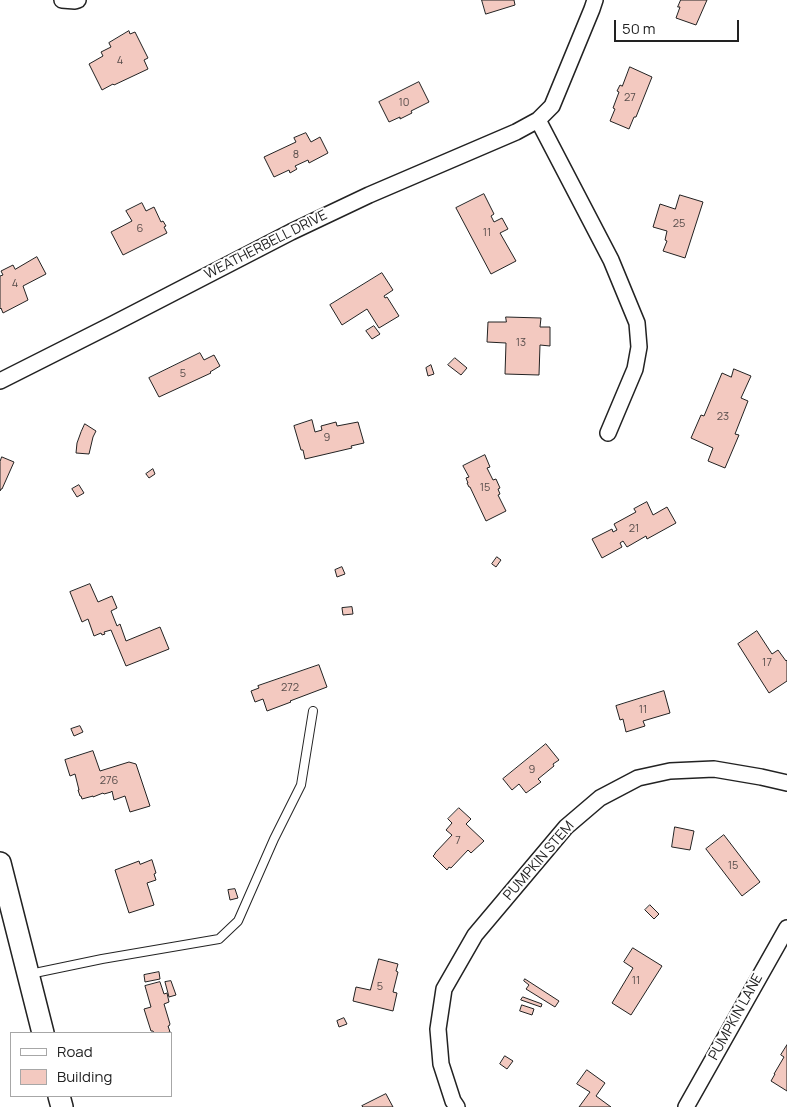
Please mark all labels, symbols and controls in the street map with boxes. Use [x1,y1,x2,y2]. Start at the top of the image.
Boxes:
scale bar [617,10,742,42]
text: 50 m [622,18,656,39]
house number: 4 [117,54,123,68]
house number: 27 [624,91,636,105]
house number: 10 [399,96,409,110]
house number: 8 [293,148,299,162]
street label: WEATHERBELL DRIVE [202,207,330,283]
house number: 25 [673,217,685,231]
house number: 6 [137,222,143,236]
house number: 11 [483,226,491,240]
house number: 4 [12,277,18,291]
house number: 13 [516,336,526,350]
house number: 5 [180,367,186,381]
house number: 23 [717,410,729,424]
house number: 9 [324,431,330,445]
house number: 15 [480,481,490,495]
house number: 21 [629,522,639,536]
house number: 17 [762,656,772,670]
house number: 272 [281,681,299,695]
house number: 11 [639,703,647,717]
house number: 9 [529,763,535,777]
house number: 276 [100,774,118,788]
street label: PUMPKIN STEM [500,818,578,904]
house number: 7 [455,834,461,848]
house number: 15 [728,859,738,873]
street label: PUMPKIN LANE [705,971,767,1063]
house number: 11 [632,974,640,988]
house number: 5 [377,980,383,994]
legend [10,1032,172,1097]
text: Road [57,1041,93,1062]
text: Building [57,1066,112,1087]

